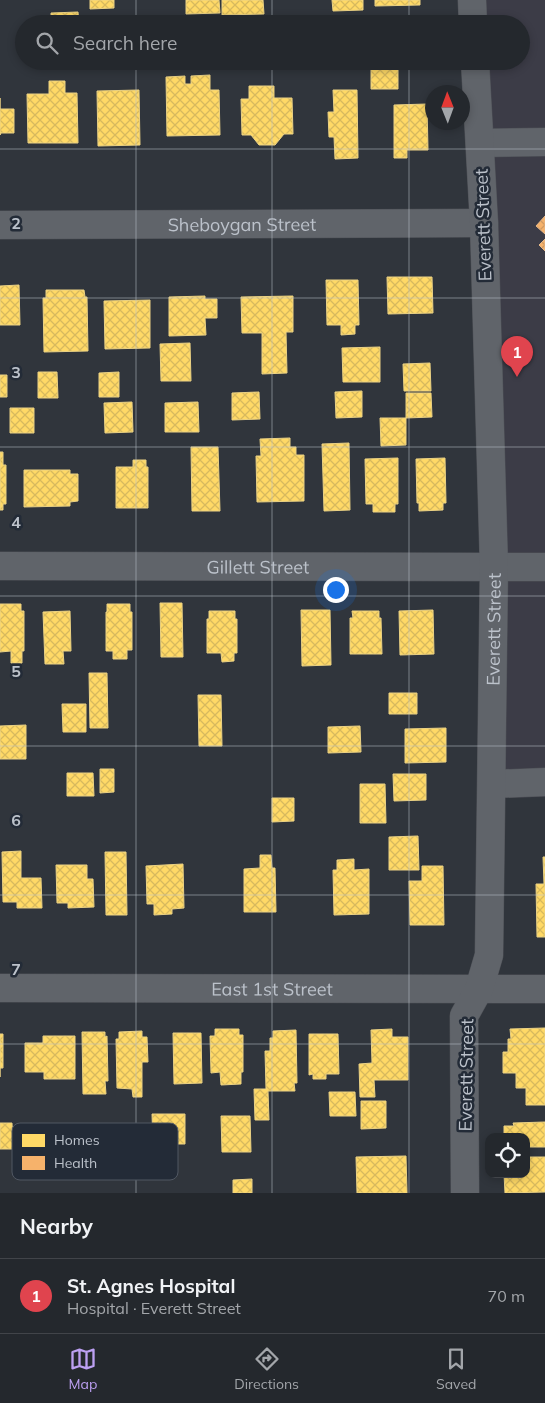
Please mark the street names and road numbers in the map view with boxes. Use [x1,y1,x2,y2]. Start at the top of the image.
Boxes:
street label: Everett Street [470,168,496,282]
street label: Sheboygan Street [168,212,316,236]
street label: Gillett Street [207,555,309,578]
street label: Everett Street [481,573,505,686]
street label: East 1st Street [211,977,333,1000]
street label: Everett Street [454,1018,478,1132]

